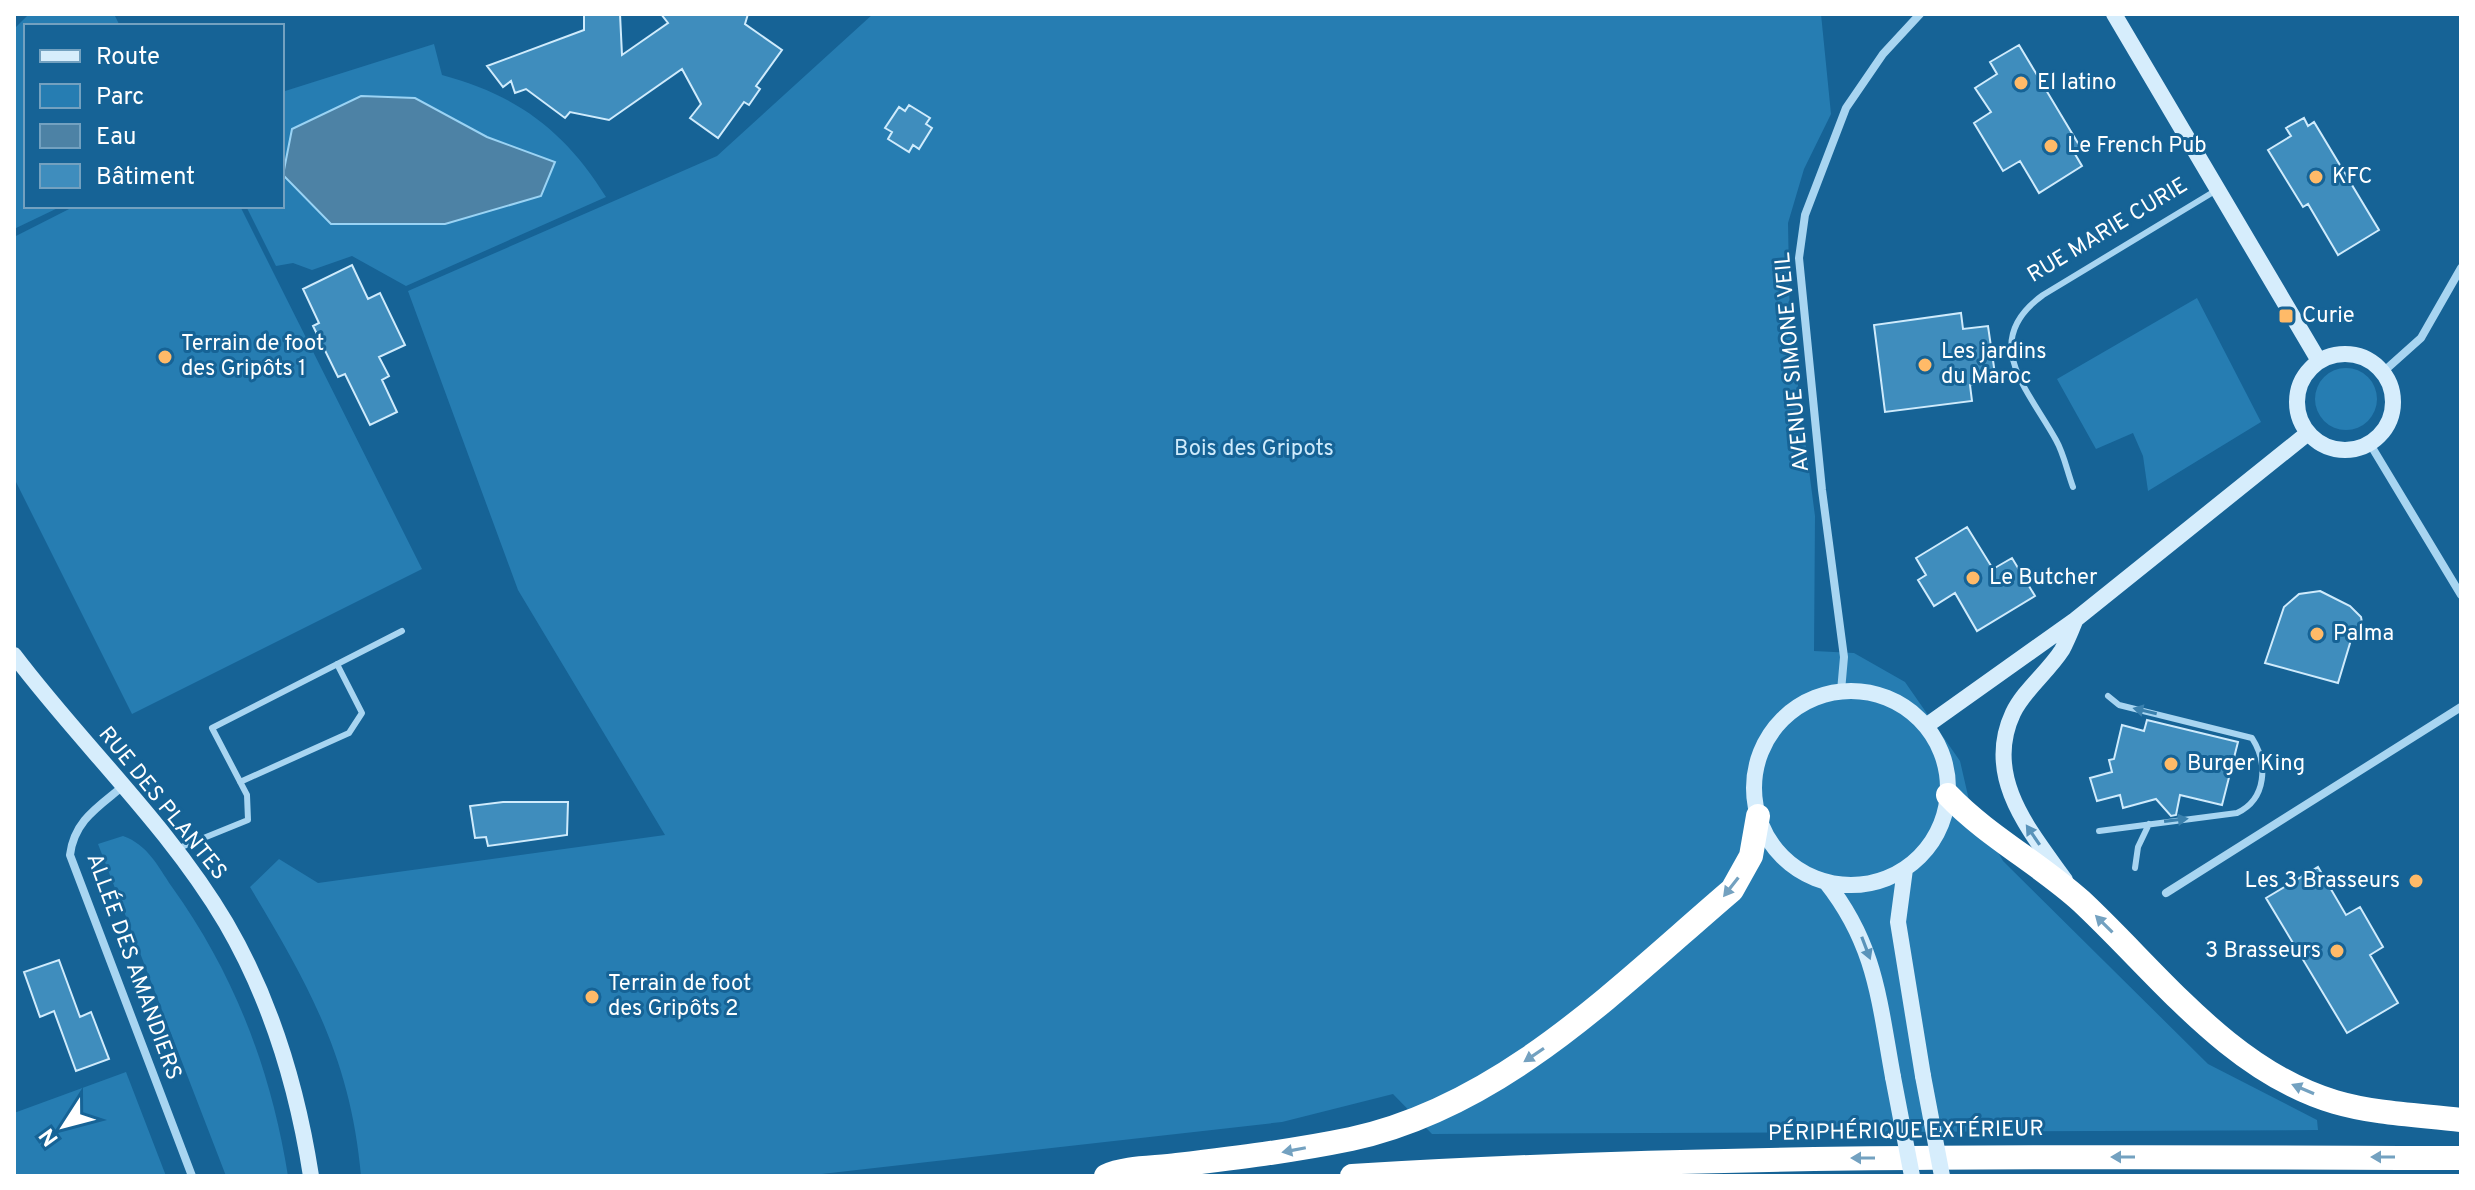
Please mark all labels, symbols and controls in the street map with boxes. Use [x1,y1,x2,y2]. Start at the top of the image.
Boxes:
legend [24,24,284,208]
text: Route [96,43,160,73]
place label: El latino [2037,70,2117,97]
marker: El latino [2012,74,2030,92]
text: Parc [96,83,144,113]
text: Eau [96,123,136,153]
place label: Le French Pub [2067,133,2207,160]
marker: Le French Pub [2042,137,2060,155]
text: Bâtiment [96,163,195,193]
place label: KFC [2332,164,2372,191]
marker: KFC [2307,168,2325,186]
street label: RUE MARIE CURIE [2023,173,2193,289]
street label: AVENUE SIMONE VEIL [1770,251,1816,473]
place label: Curie [2302,303,2355,330]
marker: Curie [2277,307,2295,325]
place label: Terrain de foot des Gripôts 1 [181,331,324,383]
place label: Les jardins du Maroc [1941,339,2047,391]
marker: Terrain de foot des Gripôts 1 [156,348,174,366]
marker: Les jardins du Maroc [1916,356,1934,374]
park label: Bois des Gripots [1174,436,1334,463]
place label: Le Butcher [1989,565,2098,592]
marker: Le Butcher [1964,569,1982,587]
place label: Palma [2333,621,2394,648]
marker: Palma [2308,625,2326,643]
one-way arrow [2132,704,2157,717]
street label: RUE DES PLANTES [92,722,232,886]
place label: Burger King [2187,751,2305,778]
marker: Burger King [2162,755,2180,773]
one-way arrow [2164,813,2189,826]
one-way arrow [2026,825,2041,846]
street label: ALLÉE DES AMANDIERS [79,849,188,1084]
place label: Les 3 Brasseurs [2245,868,2400,895]
marker: Les 3 Brasseurs [2407,872,2425,890]
one-way arrow [1724,877,1740,897]
one-way arrow [2095,915,2114,934]
one-way arrow [1860,936,1873,960]
place label: 3 Brasseurs [2205,938,2321,965]
marker: 3 Brasseurs [2328,942,2346,960]
place label: Terrain de foot des Gripôts 2 [608,971,751,1023]
marker: Terrain de foot des Gripôts 2 [583,988,601,1006]
one-way arrow [1523,1047,1544,1062]
one-way arrow [2291,1082,2315,1095]
north arrow [24,1086,104,1166]
street label: PÉRIPHÉRIQUE EXTÉRIEUR [1768,1114,2044,1148]
text: N [34,1122,65,1151]
one-way arrow [1281,1144,1306,1156]
one-way arrow [2110,1151,2135,1163]
one-way arrow [2370,1151,2395,1163]
one-way arrow [1850,1152,1875,1164]

